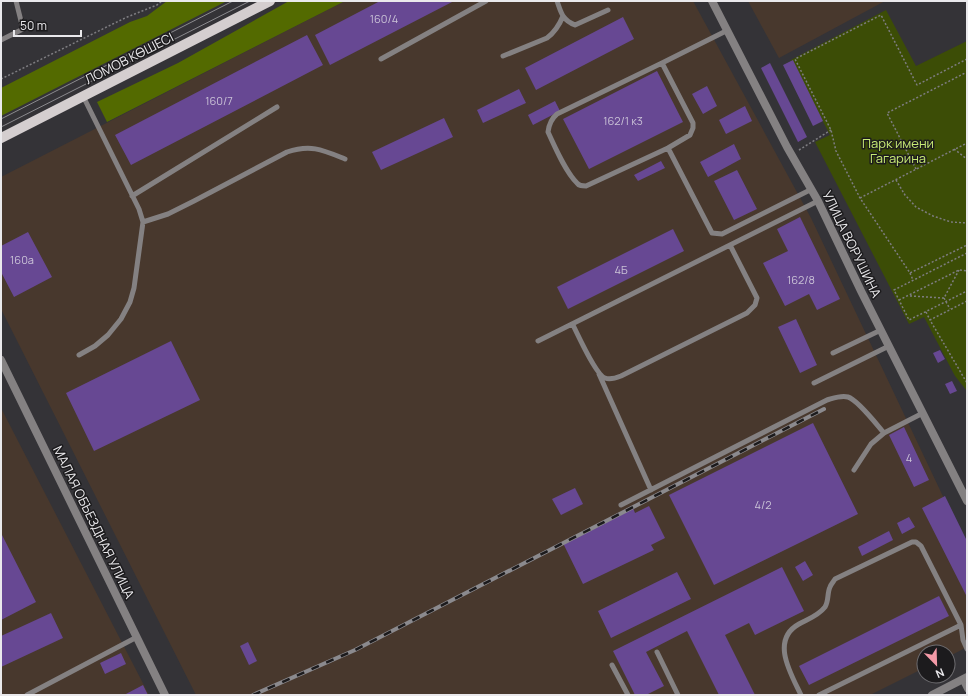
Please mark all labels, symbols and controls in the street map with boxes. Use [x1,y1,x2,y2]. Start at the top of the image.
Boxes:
house number: 160/4 [370,11,398,26]
scale bar [14,12,81,38]
text: 50 m [20,17,47,34]
street label: ЛОМОВ КӨШЕСІ [81,28,177,88]
house number: 160/7 [205,93,233,108]
house number: 162/1 к3 [603,113,643,128]
park label: Парк имени Гагарина [862,134,934,167]
street label: УЛИЦА ВОРУШИНА [818,188,886,300]
house number: 160а [10,252,34,267]
house number: 4Б [614,262,628,277]
house number: 162/8 [787,272,815,287]
street label: МАЛАЯ ОБЪЕЗДНАЯ УЛИЦА [49,443,139,601]
house number: 4 [906,450,912,465]
house number: 4/2 [754,497,772,512]
north arrow [916,644,956,684]
text: N [933,665,947,682]

